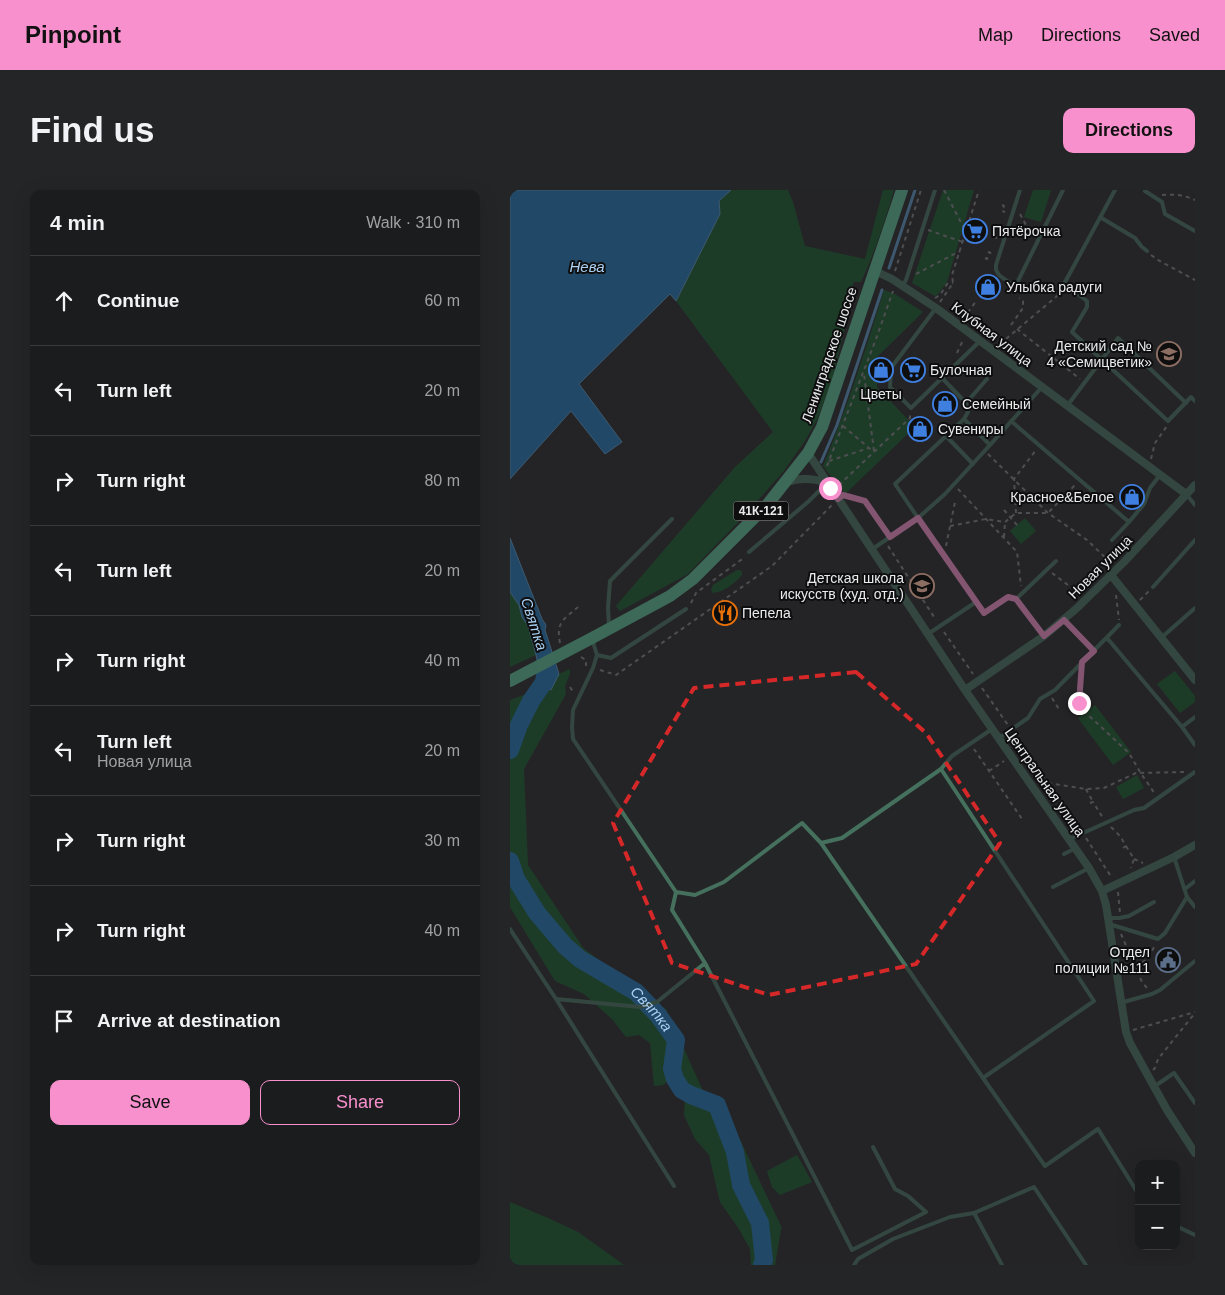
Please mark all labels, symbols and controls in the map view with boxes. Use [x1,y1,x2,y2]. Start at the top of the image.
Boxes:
text: Pinpoint [25,21,121,48]
text: Map [978,25,1013,45]
text: Directions [1041,25,1121,45]
text: Saved [1149,25,1200,45]
button: Directions [1063,108,1195,153]
text: Find us [30,110,154,149]
text: 4 min [50,211,105,234]
text: Walk · 310 m [366,214,460,231]
supermarket icon: Пятёрочка [962,218,988,244]
place label: Пятёрочка [992,223,1061,239]
water label: Нева [569,258,605,275]
shop icon: Улыбка радуги [975,274,1001,300]
place label: Улыбка радуги [1006,279,1102,295]
street label: Ленинградское шоссе [798,285,860,425]
icon: ahead [50,287,78,315]
text: Continue [97,290,179,311]
text: 60 m [424,292,460,309]
street label: Клубная улица [948,298,1036,370]
place label: Детский сад № 4 «Семицветик» [1046,338,1152,370]
school or university icon: Детский сад № 4 «Семицветик» [1156,341,1182,367]
shop icon: Цветы [868,357,894,383]
supermarket icon: Булочная [900,357,926,383]
place label: Булочная [930,362,992,378]
icon: left [50,377,78,405]
text: Turn left [97,380,172,401]
text: 20 m [424,382,460,399]
place label: Цветы [860,386,902,402]
shop icon: Семейный [932,391,958,417]
place label: Семейный [962,396,1031,412]
shop icon: Сувениры [907,416,933,442]
place label: Сувениры [938,421,1004,437]
icon: right [50,467,78,495]
text: Turn right [97,470,185,491]
text: 80 m [424,472,460,489]
route start [819,477,842,500]
shop icon: Красное&Белое [1119,484,1145,510]
place label: Красное&Белое [1010,489,1114,505]
road number: 41К-121 [734,502,788,521]
street label: Новая улица [1065,532,1135,602]
icon: left [50,557,78,585]
text: Turn left [97,560,172,581]
text: 20 m [424,562,460,579]
place label: Детская школа искусств (худ. отд.) [780,570,904,602]
school or university icon: Детская школа искусств (худ. отд.) [909,573,935,599]
water label: Святка [518,595,551,652]
restaurant icon: Пепела [712,600,738,626]
place label: Пепела [742,605,791,621]
icon: right [50,647,78,675]
text: Turn right [97,650,185,671]
text: 40 m [424,652,460,669]
route end [1068,692,1091,715]
street label: Центральная улица [1002,725,1089,840]
text: Turn left [97,731,172,752]
icon: left [50,737,78,765]
text: 20 m [424,742,460,759]
text: Новая улица [97,753,192,770]
icon: right [50,827,78,855]
text: Turn right [97,830,185,851]
text: 30 m [424,832,460,849]
icon: right [50,917,78,945]
text: Turn right [97,920,185,941]
text: 40 m [424,922,460,939]
place label: Отдел полиции №111 [1055,944,1150,976]
public building icon: Отдел полиции №111 [1155,947,1181,973]
water label: Святка [627,983,676,1034]
icon: arrive [50,1007,78,1035]
text: Arrive at destination [97,1010,281,1031]
button: Save [50,1080,250,1125]
button: Share [260,1080,460,1125]
map controls [1135,1160,1180,1250]
button: + [1135,1160,1180,1205]
button: − [1135,1205,1180,1250]

